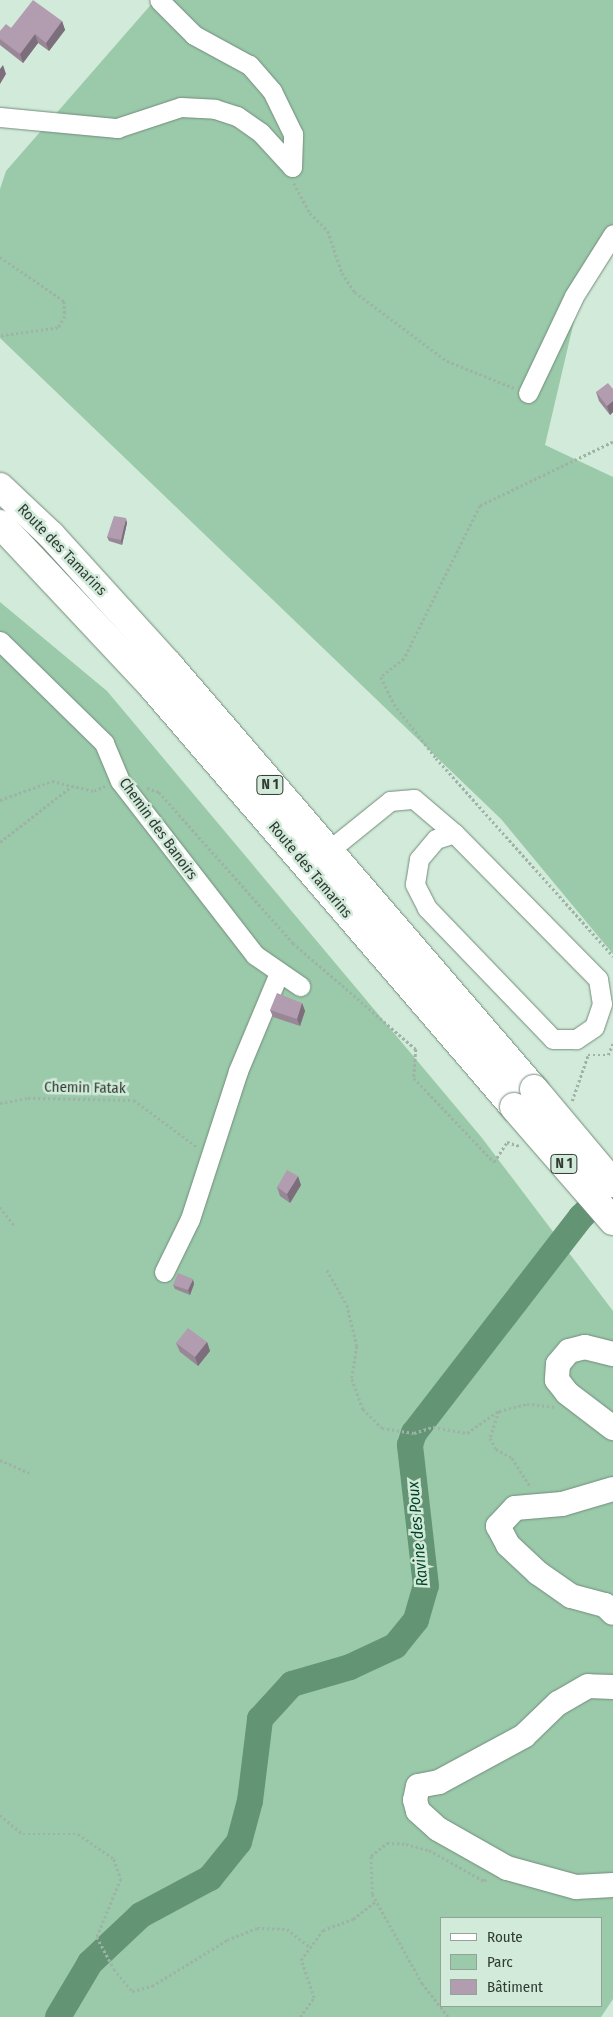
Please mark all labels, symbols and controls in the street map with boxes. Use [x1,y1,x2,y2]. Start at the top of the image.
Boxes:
street label: Route des Tamarins [14,500,110,600]
road number: N 1 [256,774,284,796]
street label: Chemin des Banoirs [115,775,201,883]
street label: Route des Tamarins [264,818,356,922]
street label: Chemin Fatak [44,1078,126,1098]
road number: N 1 [550,1152,578,1176]
water label: Ravine des Poux [404,1481,432,1587]
legend [440,1917,603,2007]
text: Route [487,1928,523,1946]
text: Parc [487,1953,513,1971]
text: Bâtiment [487,1978,543,1996]

